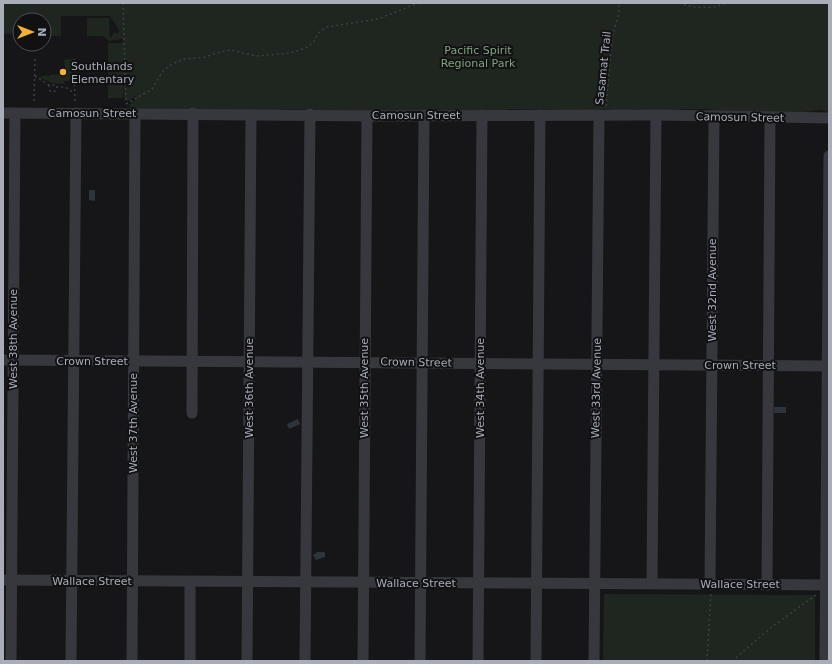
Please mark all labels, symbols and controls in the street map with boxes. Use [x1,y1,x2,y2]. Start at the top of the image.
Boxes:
north arrow [12,12,52,52]
text: N [35,27,48,37]
street label: Sasamat Trail [593,31,614,106]
park label: Pacific Spirit Regional Park [441,44,516,70]
place label: Southlands Elementary [71,60,135,86]
marker: Southlands Elementary [58,67,68,77]
street label: Camosun Street [48,107,137,120]
street label: Camosun Street [372,109,461,122]
street label: Camosun Street [696,110,785,125]
street label: West 32nd Avenue [706,238,719,341]
street label: West 38th Avenue [7,289,20,389]
street label: West 36th Avenue [243,338,256,438]
street label: West 35th Avenue [358,338,371,438]
street label: West 34th Avenue [474,338,487,438]
street label: West 33rd Avenue [589,338,604,438]
street label: Crown Street [56,355,128,368]
street label: Crown Street [380,355,453,370]
street label: Crown Street [704,359,776,372]
street label: West 37th Avenue [127,373,140,473]
street label: Wallace Street [52,575,132,588]
street label: Wallace Street [376,577,456,590]
street label: Wallace Street [700,578,780,591]

